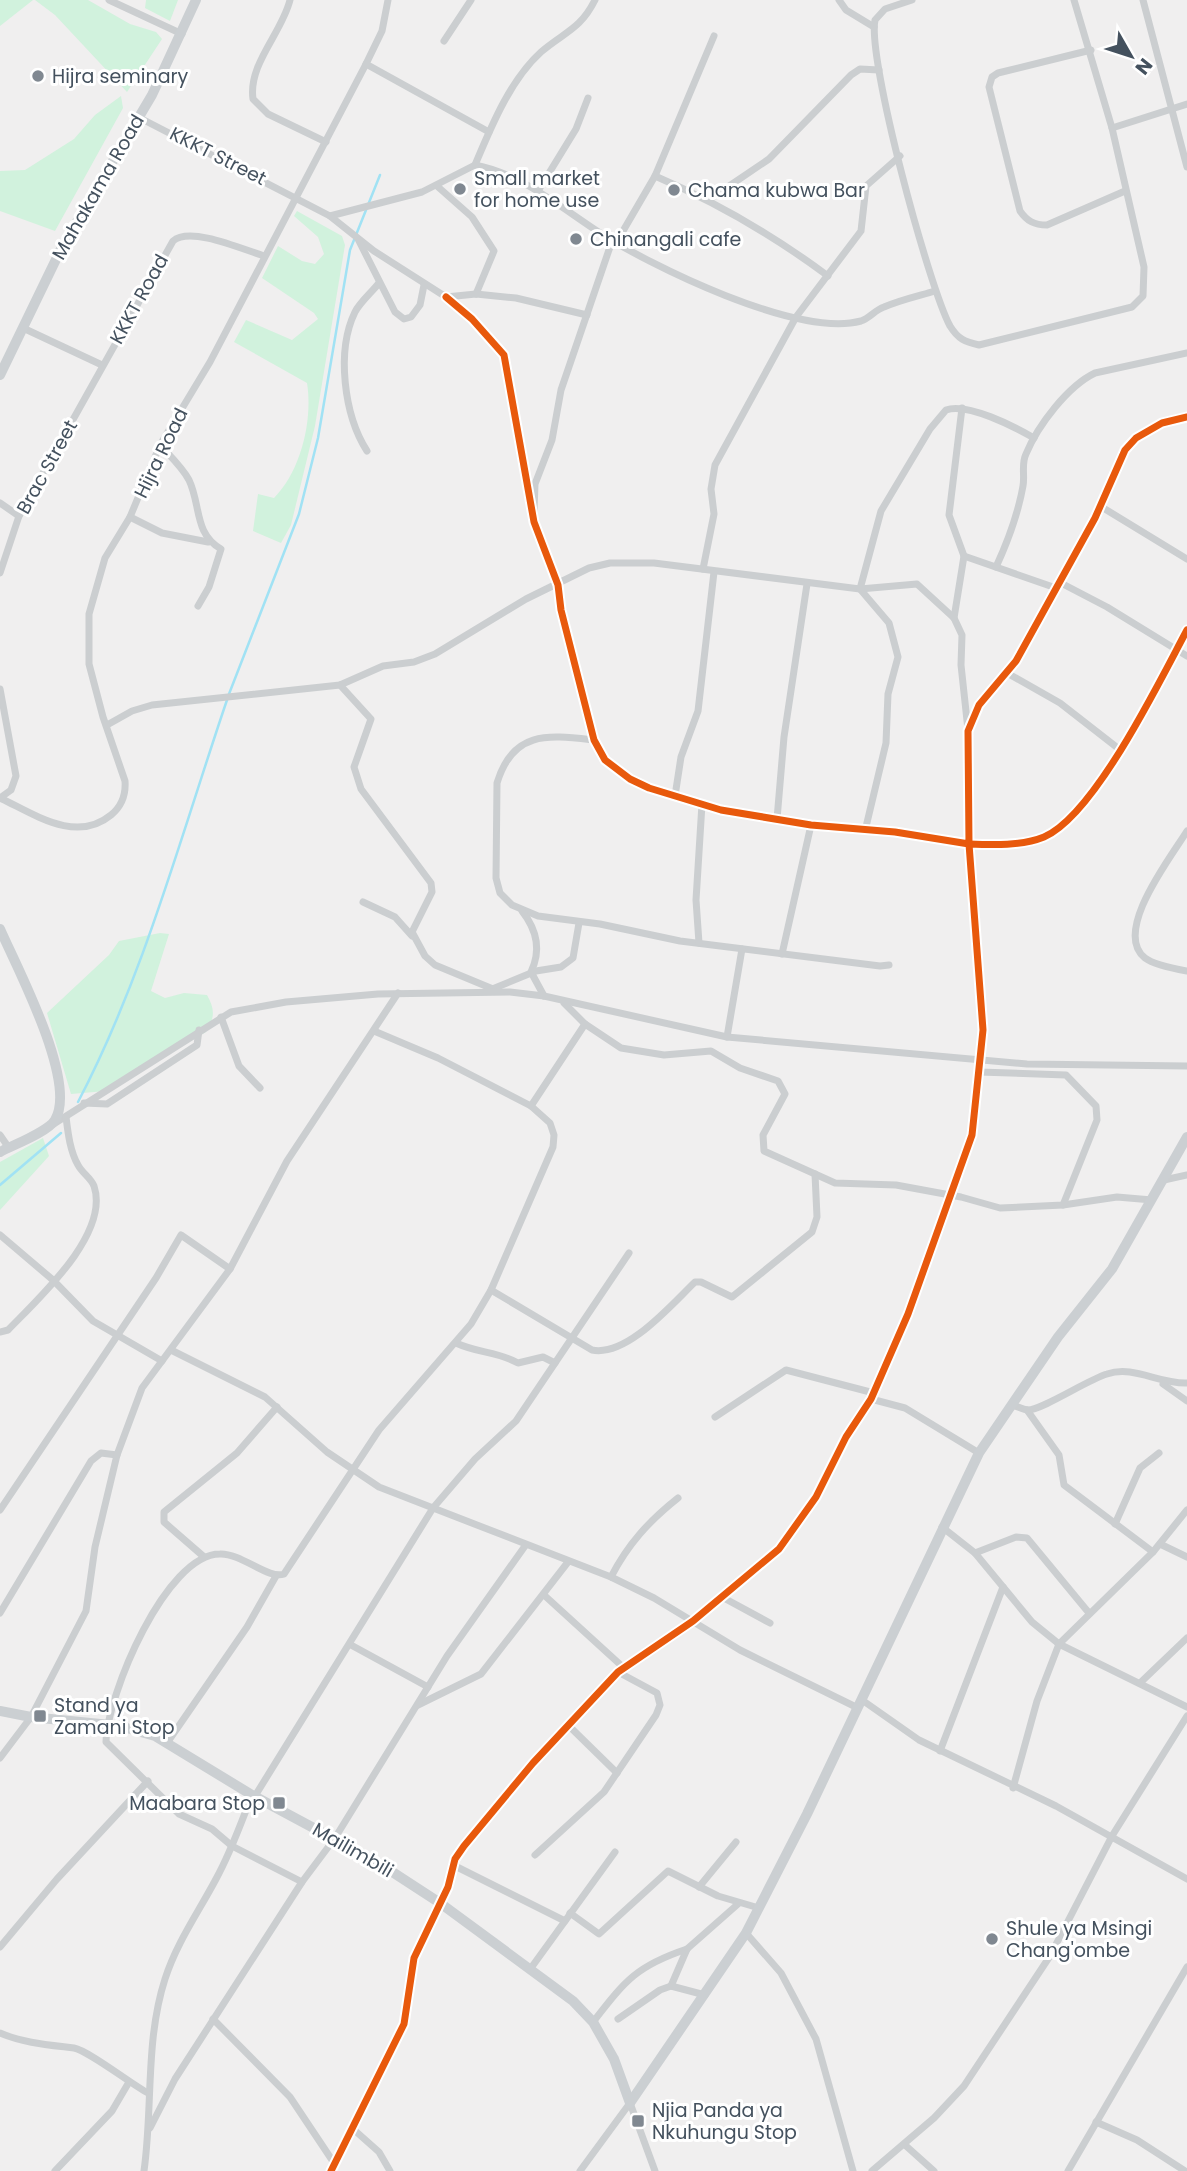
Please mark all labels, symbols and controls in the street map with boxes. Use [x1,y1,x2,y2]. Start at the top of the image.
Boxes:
north arrow [1096,21,1166,91]
text: N [1129,52,1159,80]
place label: Hijra seminary [52,63,189,90]
marker: Hijra seminary [30,68,46,84]
street label: Mahakama Road [45,109,151,265]
street label: KKKT Street [165,120,271,192]
place label: Small market for home use [474,165,600,214]
place label: Chama kubwa Bar [688,177,865,204]
marker: Small market for home use [452,181,468,197]
marker: Chama kubwa Bar [666,182,682,198]
place label: Chinangali cafe [590,226,741,253]
marker: Chinangali cafe [568,231,584,247]
street label: KKKT Road [103,249,175,349]
street label: Hijra Road [128,404,194,502]
street label: Brac Street [10,415,84,519]
place label: Stand ya Zamani Stop [54,1692,175,1741]
marker: Stand ya Zamani Stop [32,1708,48,1724]
place label: Maabara Stop [129,1790,265,1817]
marker: Maabara Stop [271,1795,287,1811]
street label: Mailimbili [307,1816,399,1884]
place label: Shule ya Msingi Chang'ombe [1006,1915,1152,1964]
marker: Shule ya Msingi Chang'ombe [984,1931,1000,1947]
place label: Njia Panda ya Nkuhungu Stop [652,2097,797,2146]
marker: Njia Panda ya Nkuhungu Stop [630,2113,646,2129]

